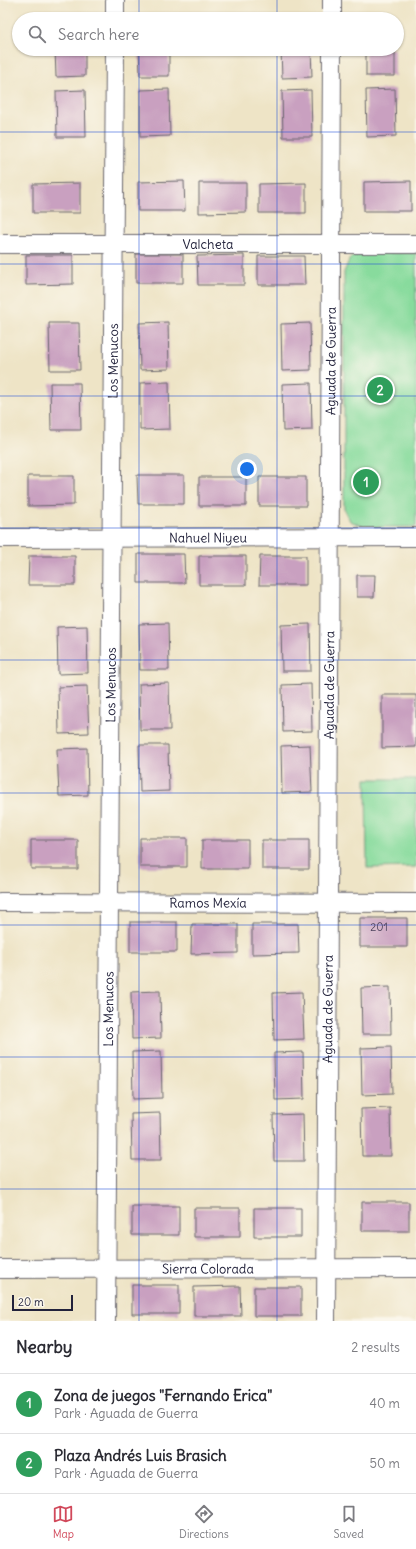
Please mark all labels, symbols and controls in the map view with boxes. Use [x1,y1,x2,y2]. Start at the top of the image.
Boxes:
search box [12,12,404,56]
icon: search [26,23,48,45]
text: Search here [58,25,139,44]
street label: Valcheta [183,236,233,253]
street label: Aguada de Guerra [322,307,340,415]
street label: Los Menucos [105,323,122,399]
pin: 2 [367,375,393,405]
your location [237,459,257,479]
pin: 1 [353,467,379,497]
street label: Nahuel Niyeu [169,529,248,547]
street label: Aguada de Guerra [321,631,338,739]
street label: Los Menucos [102,647,120,723]
street label: Ramos Mexía [169,894,247,912]
house number: 201 [370,920,388,934]
street label: Aguada de Guerra [319,955,337,1063]
street label: Los Menucos [100,971,117,1047]
street label: Sierra Colorada [162,1260,254,1278]
scale bar [12,1293,73,1312]
text: 20 m [18,1295,44,1309]
text: Nearby [16,1336,72,1358]
text: 2 results [351,1339,400,1356]
text: Zona de juegos "Fernando Erica" [54,1386,272,1405]
text: 1 [26,1395,32,1412]
text: 40 m [369,1395,400,1412]
text: Park · Aguada de Guerra [54,1405,198,1422]
text: Plaza Andrés Luis Brasich [54,1446,227,1465]
text: 2 [25,1455,33,1472]
text: 50 m [369,1455,400,1472]
text: Park · Aguada de Guerra [54,1465,198,1482]
tab: Map [52,1503,74,1541]
tab: Directions [179,1503,229,1541]
tab: Saved [333,1503,364,1541]

